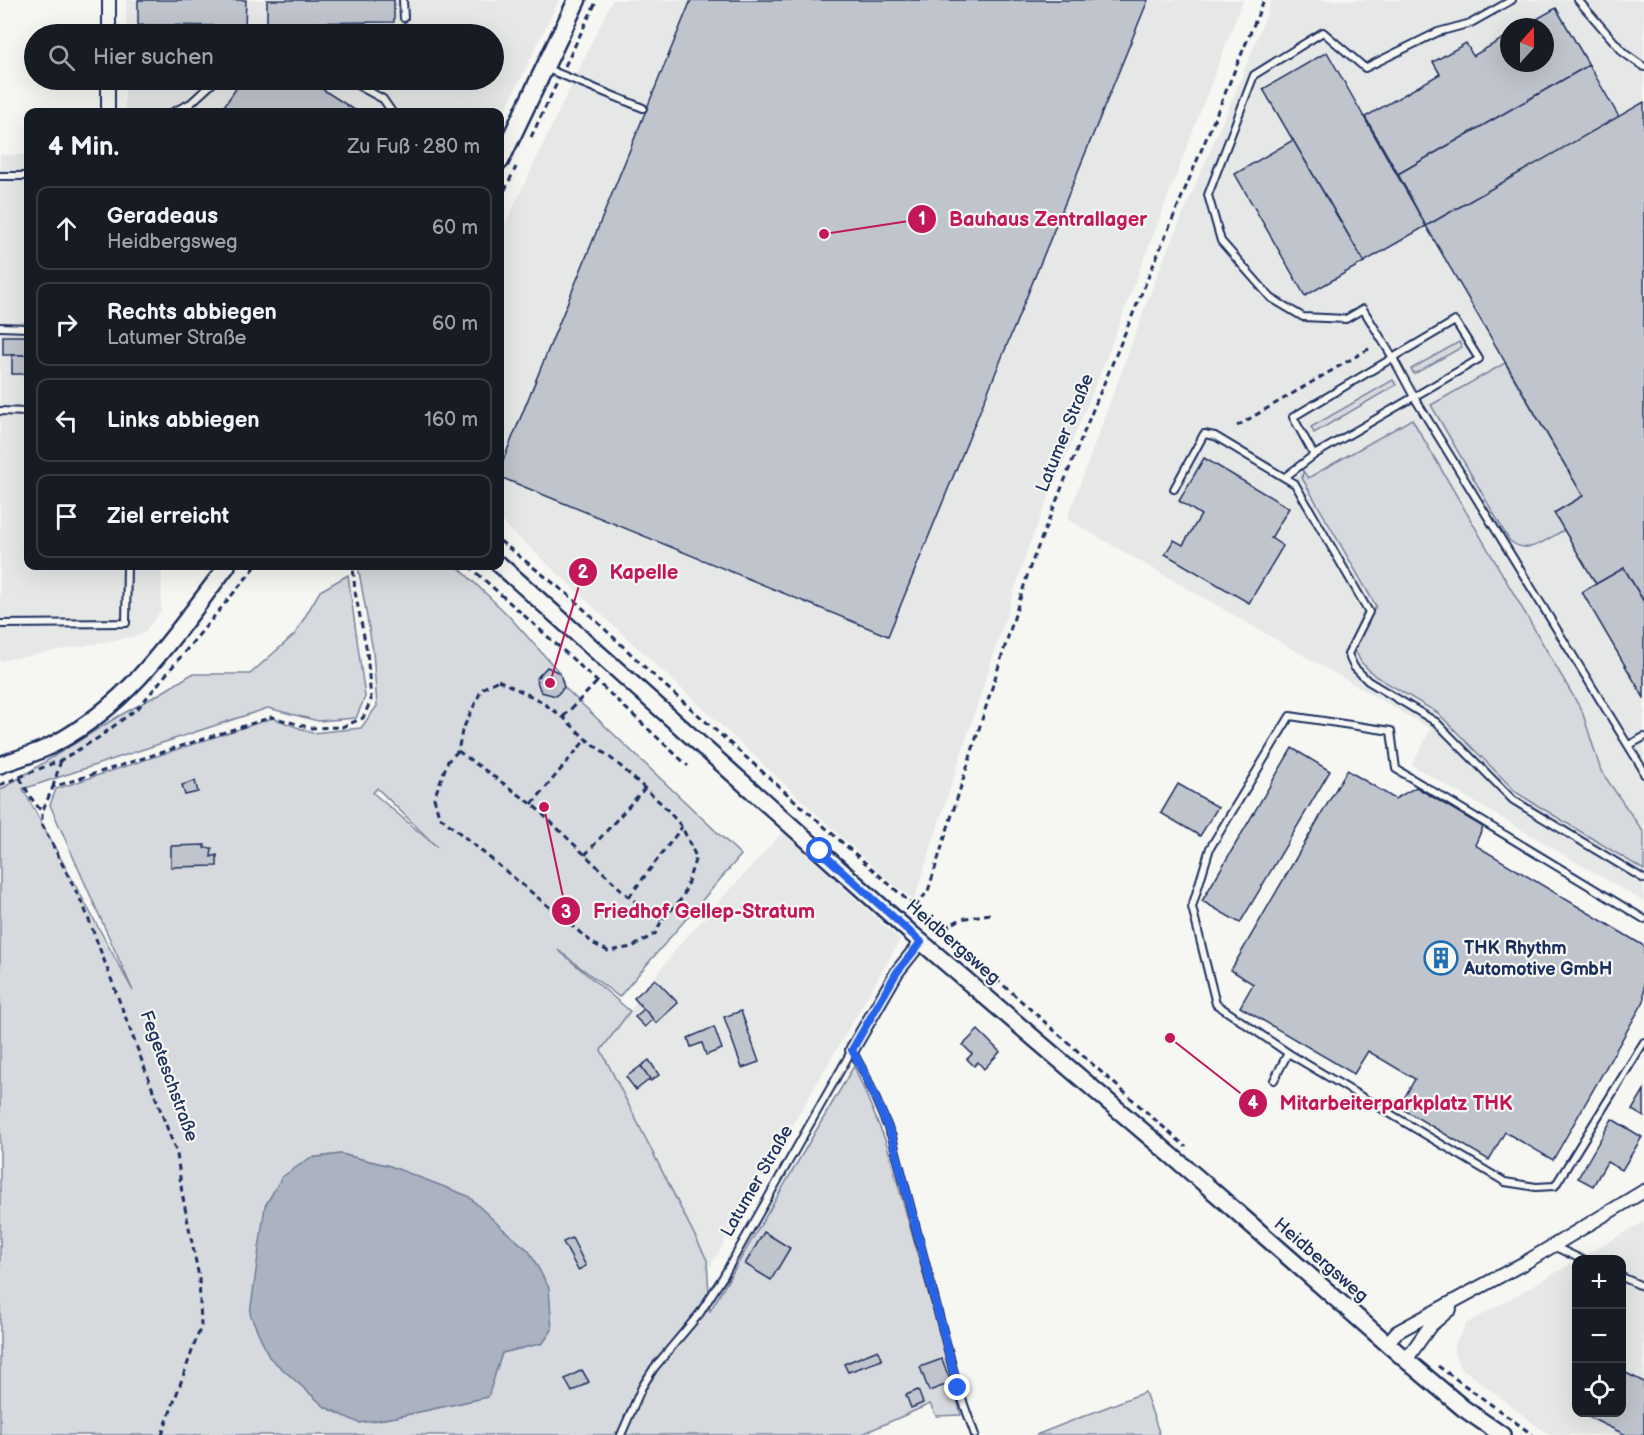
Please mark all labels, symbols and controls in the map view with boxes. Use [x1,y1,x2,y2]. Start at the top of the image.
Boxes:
north arrow [1500,18,1554,72]
search box [24,24,504,90]
icon: search [45,41,78,74]
text: Hier suchen [93,44,214,71]
text: 4 Min. [48,132,119,163]
text: Zu Fuß · 280 m [347,135,480,159]
callout: Bauhaus Zentrallager [907,200,1159,238]
text: Geradeaus [107,203,218,230]
text: Bauhaus Zentrallager [949,208,1148,232]
text: 1 [918,209,926,230]
icon: ahead [50,212,83,245]
text: 60 m [432,216,478,240]
text: Heidbergsweg [107,230,238,254]
text: Rechts abbiegen [107,299,277,326]
icon: right [50,308,83,341]
text: 60 m [432,312,478,336]
text: Latumer Straße [107,326,246,350]
street label: Latumer Straße [1032,371,1098,495]
icon: left [50,404,83,437]
text: Links abbiegen [107,407,260,434]
text: 160 m [424,408,478,432]
icon: arrive [50,500,83,533]
text: Ziel erreicht [107,503,229,530]
callout: Kapelle [568,553,691,591]
text: Kapelle [610,561,678,585]
text: 2 [578,562,589,583]
route start [806,837,832,863]
callout: Friedhof Gellep-Stratum [551,892,827,930]
street label: Heidbergsweg [902,896,1004,988]
text: Friedhof Gellep-Stratum [593,900,815,924]
text: 3 [561,902,571,923]
place label: THK Rhythm Automotive GmbH [1463,938,1612,980]
building icon: THK Rhythm Automotive GmbH [1423,940,1459,976]
street label: Fegeteschstraße [136,1008,202,1145]
callout: Mitarbeiterparkplatz THK [1238,1084,1525,1122]
text: Mitarbeiterparkplatz THK [1279,1092,1513,1116]
text: 4 [1248,1093,1259,1114]
street label: Latumer Straße [717,1121,798,1241]
street label: Heidbergsweg [1270,1214,1372,1306]
map controls [1572,1255,1626,1417]
button: + [1572,1255,1626,1309]
button: − [1572,1309,1626,1363]
button: locate [1572,1363,1626,1417]
route end [944,1374,970,1400]

